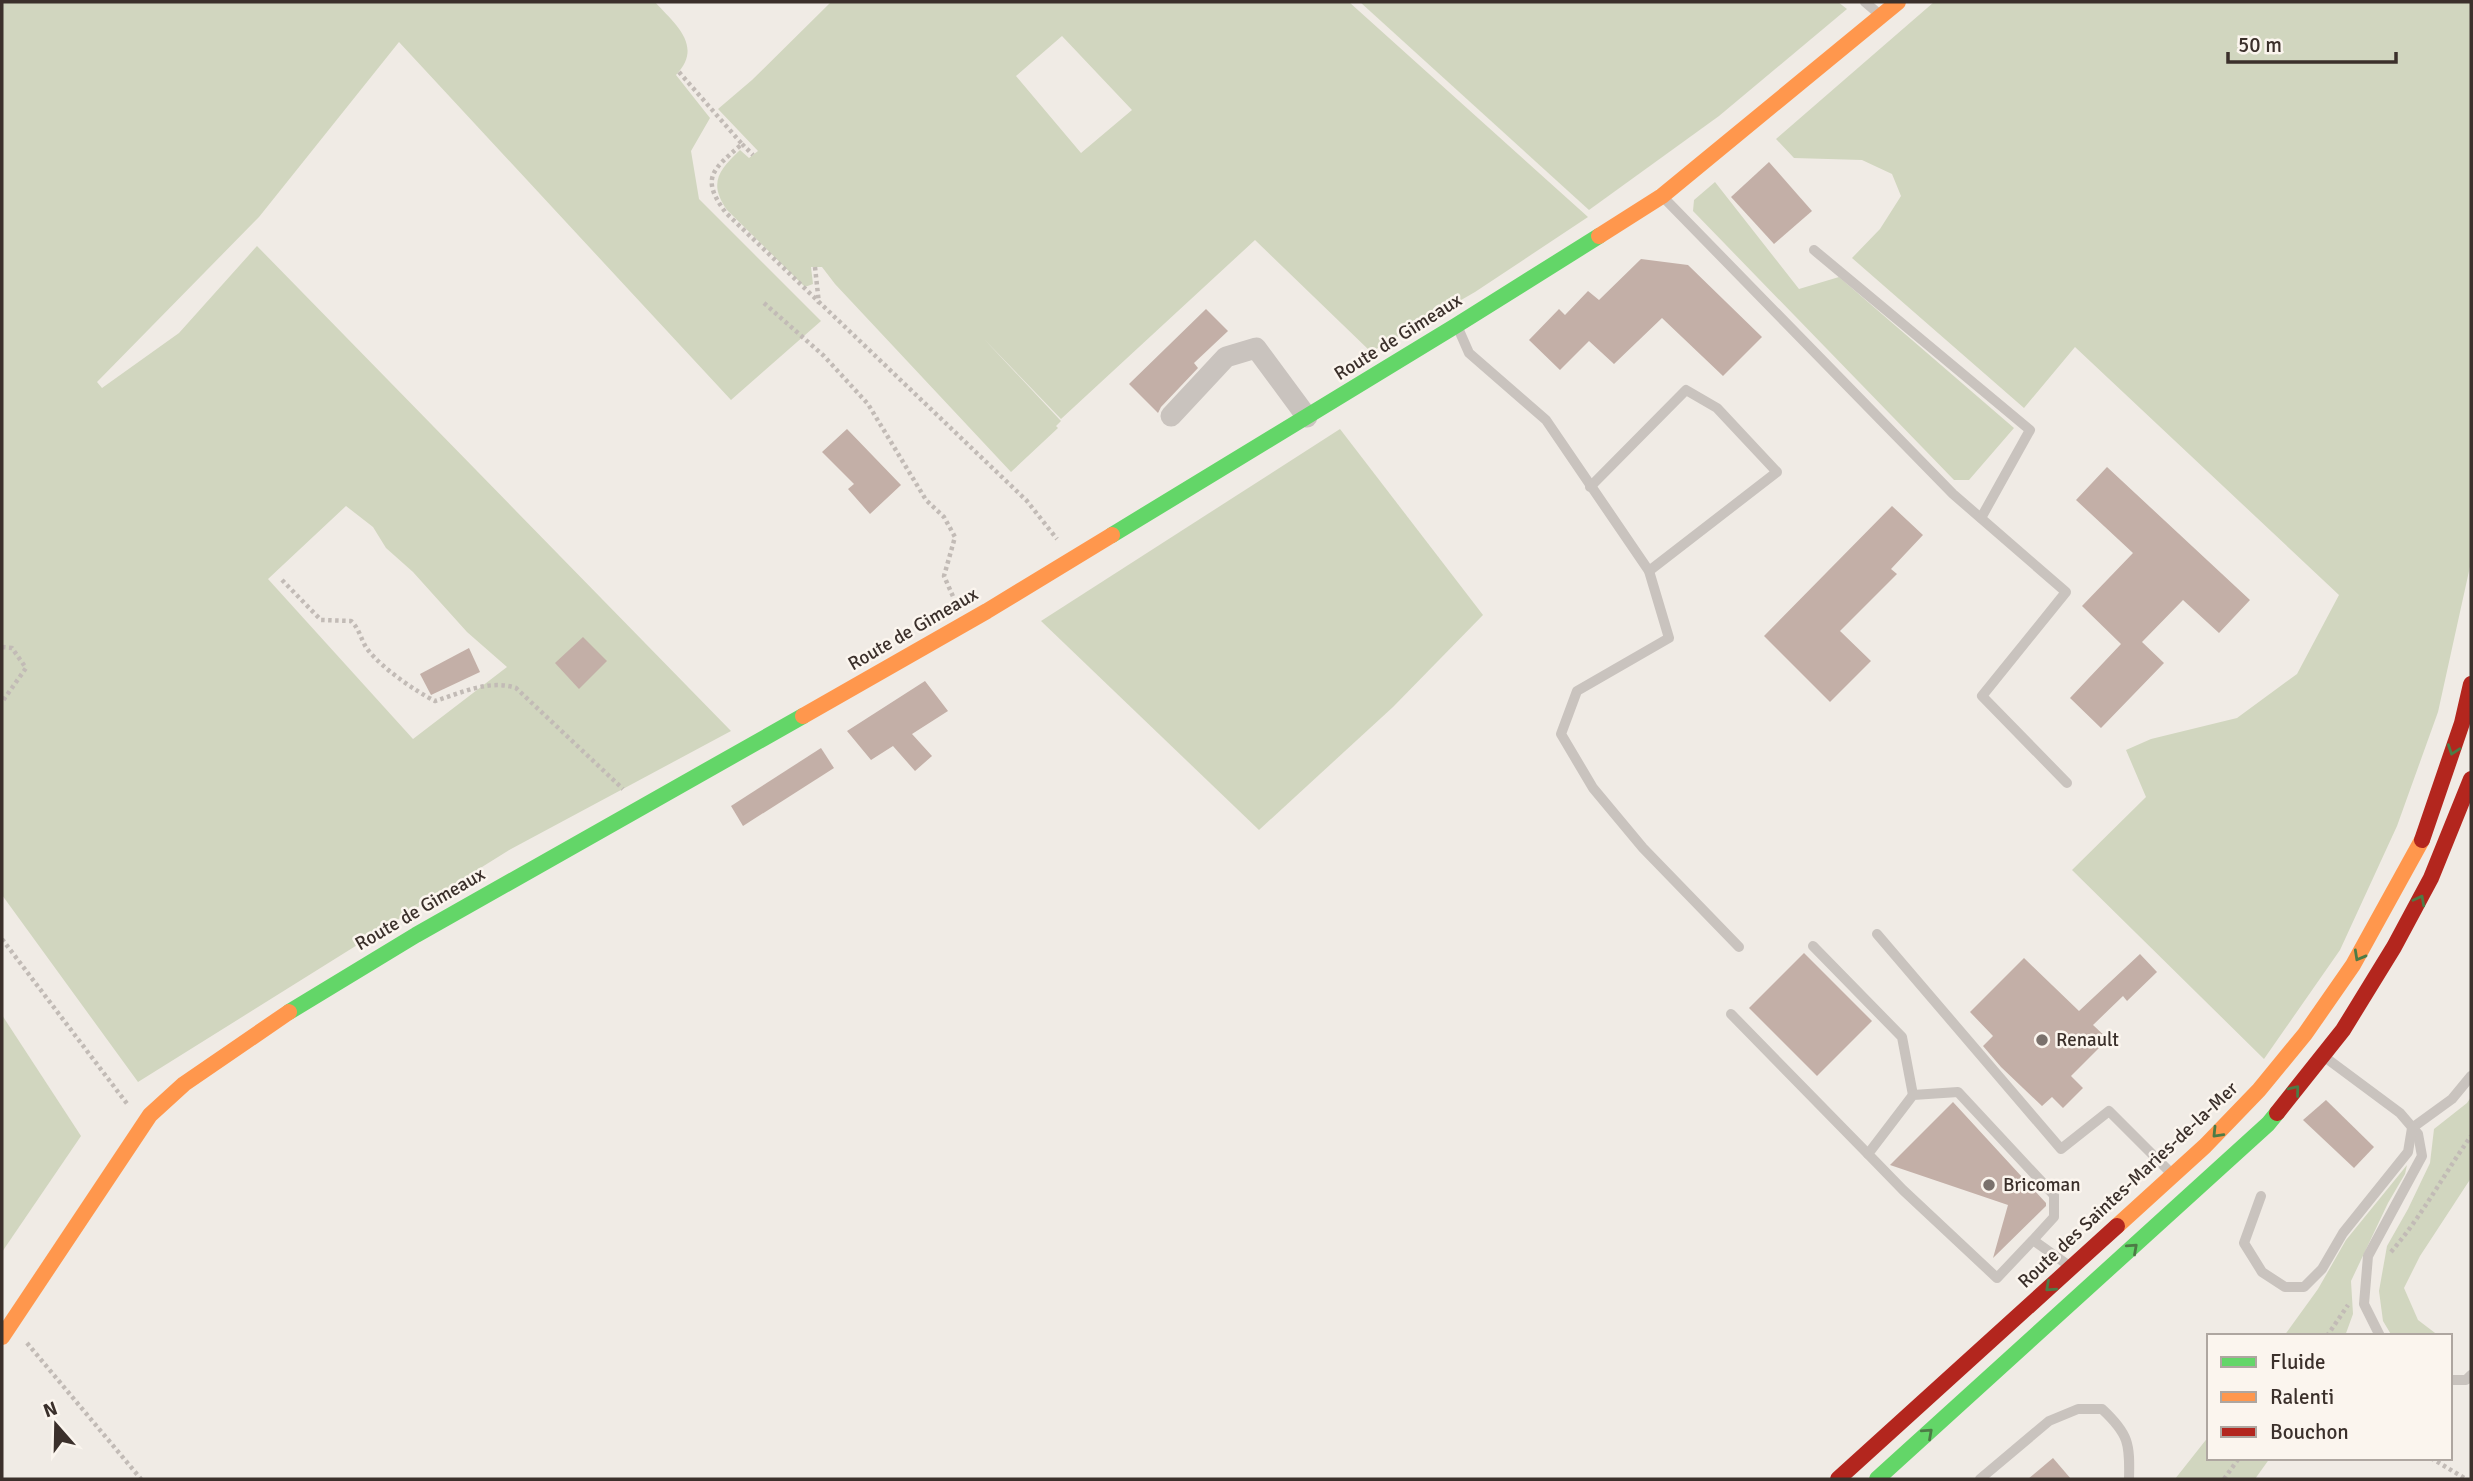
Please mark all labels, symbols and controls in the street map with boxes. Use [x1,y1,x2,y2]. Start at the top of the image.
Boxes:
scale bar [2228,21,2396,65]
text: 50 m [2238,32,2282,58]
street label: Route de Gimeaux [1330,288,1467,386]
street label: Route de Gimeaux [844,582,983,676]
one-way arrow [2447,743,2461,755]
street label: Route de Gimeaux [351,862,490,956]
one-way arrow [2411,895,2425,907]
one-way arrow [2354,948,2367,961]
place label: Renault [2056,1028,2119,1052]
marker: Renault [2034,1032,2050,1048]
street label: Route des Saintes-Maries-de-la-Mer [2013,1077,2243,1293]
one-way arrow [2287,1085,2300,1097]
one-way arrow [2213,1125,2226,1138]
place label: Bricoman [2003,1173,2081,1197]
marker: Bricoman [1981,1177,1997,1193]
one-way arrow [2124,1244,2137,1256]
one-way arrow [2045,1279,2058,1292]
legend [2207,1334,2452,1460]
text: Fluide [2270,1349,2326,1375]
text: Ralenti [2270,1384,2334,1410]
north arrow [21,1390,91,1460]
text: N [40,1396,61,1424]
text: Bouchon [2270,1419,2349,1445]
one-way arrow [1919,1429,1932,1442]

